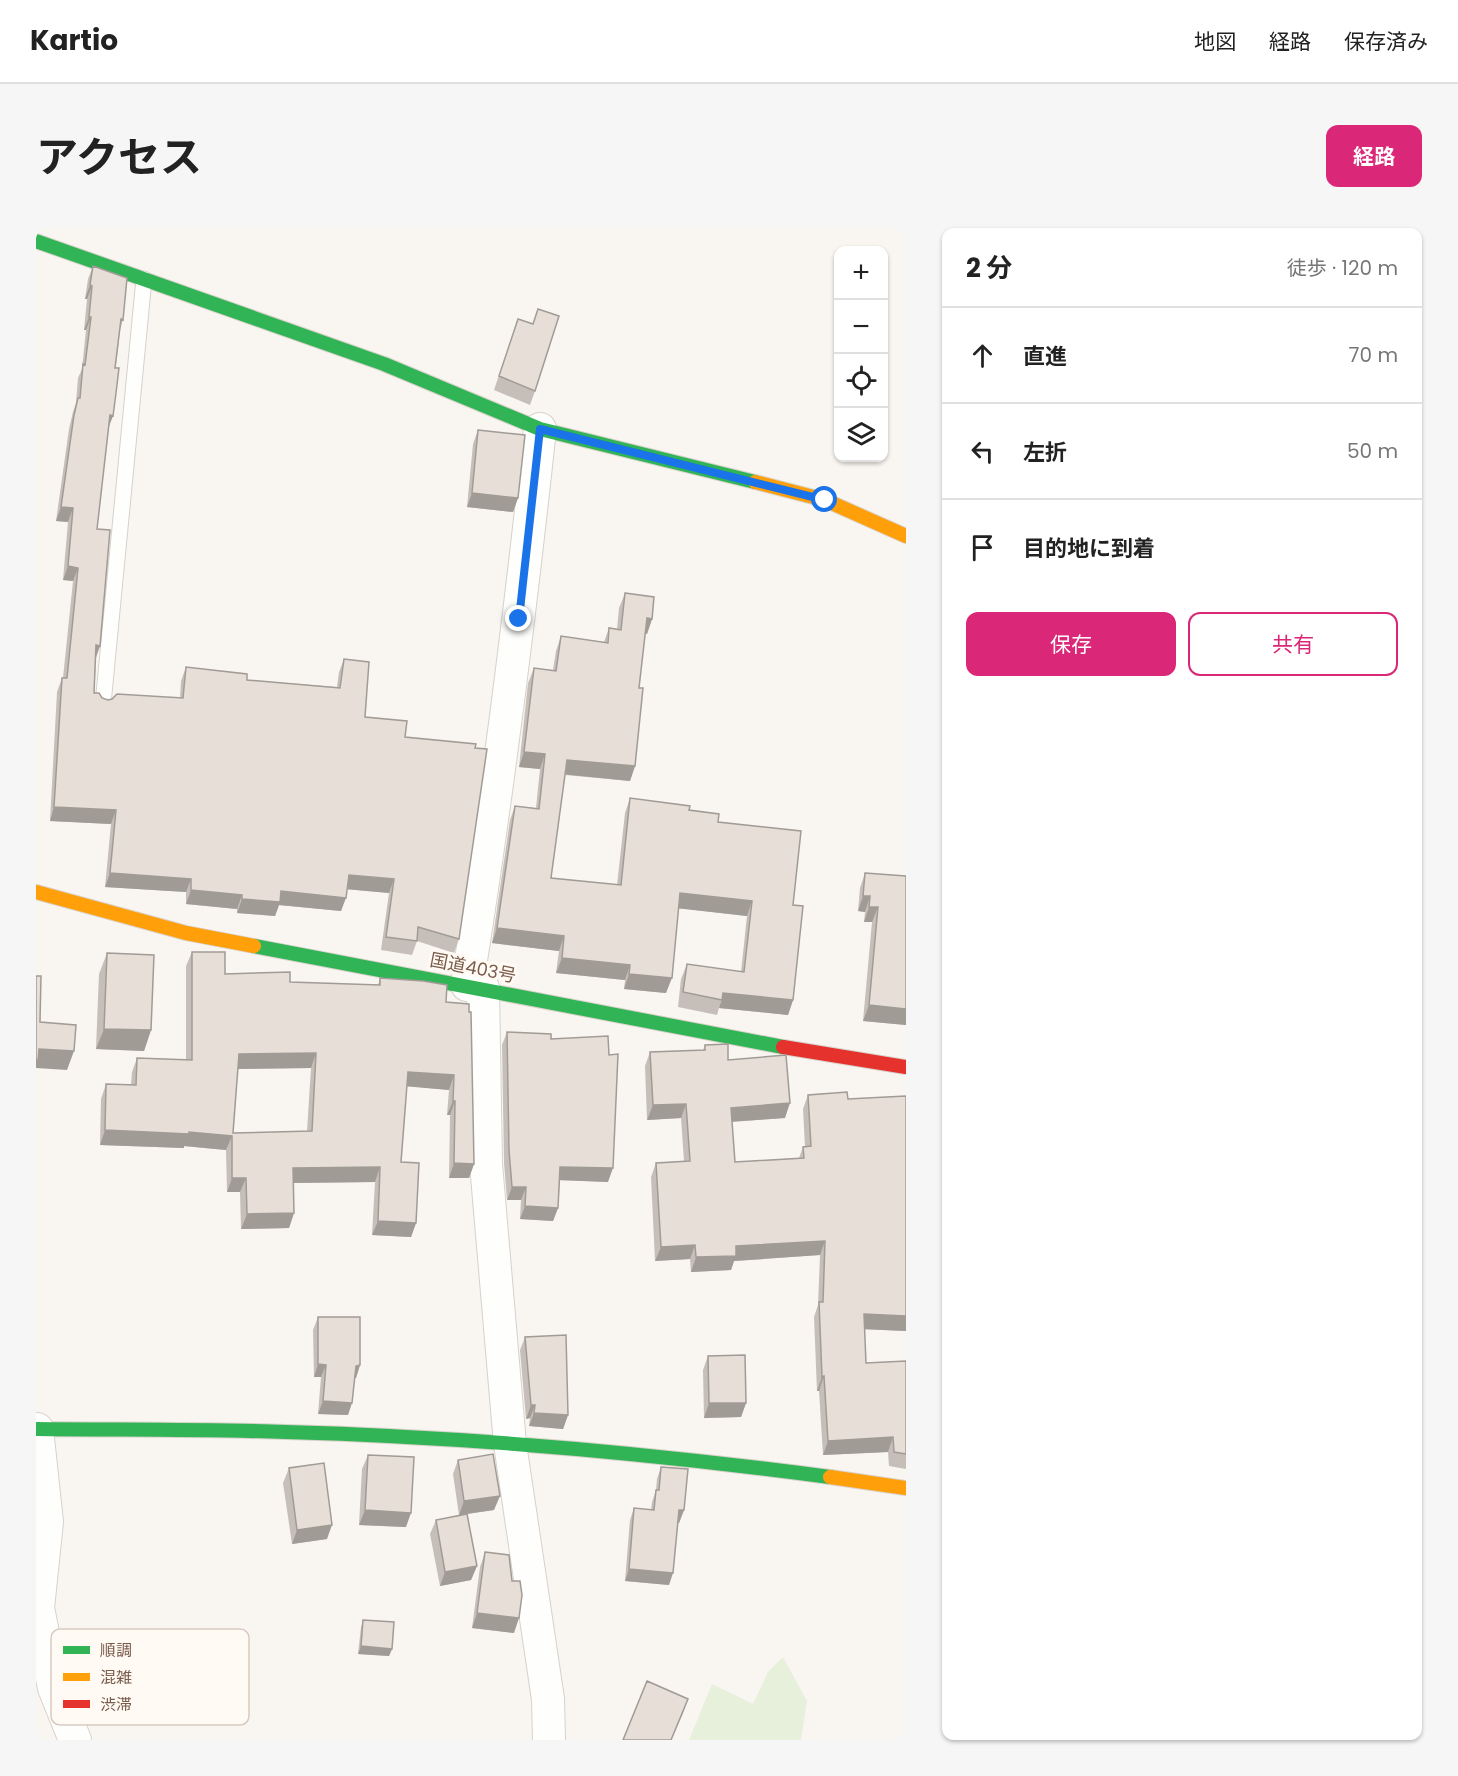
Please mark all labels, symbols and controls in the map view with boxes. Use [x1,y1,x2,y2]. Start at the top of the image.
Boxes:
text: Kartio [30,21,118,60]
text: 地図 [1194,27,1236,56]
text: 経路 [1269,27,1311,56]
text: 保存済み [1344,27,1428,56]
button: 経路 [1326,125,1422,187]
text: アクセス [36,128,202,187]
map controls [834,246,888,462]
button: + [834,246,888,300]
text: 2 分 [966,250,1012,286]
text: 徒歩 · 120 m [1287,254,1398,282]
button: − [834,300,888,354]
icon: ahead [966,339,999,372]
text: 直進 [1023,341,1067,372]
text: 70 m [1349,341,1398,369]
button: locate [834,354,888,408]
button: layers [834,408,888,462]
icon: left [966,435,999,468]
text: 左折 [1023,437,1067,468]
text: 50 m [1347,437,1398,465]
route start [811,486,837,512]
icon: arrive [966,531,999,564]
text: 目的地に到着 [1023,533,1155,564]
route end [505,605,531,631]
button: 保存 [966,612,1176,676]
button: 共有 [1188,612,1398,676]
street label: 国道403号 [428,947,518,988]
legend [51,1629,249,1725]
text: 順調 [100,1639,132,1662]
text: 混雑 [100,1666,132,1689]
text: 渋滞 [100,1693,132,1716]

